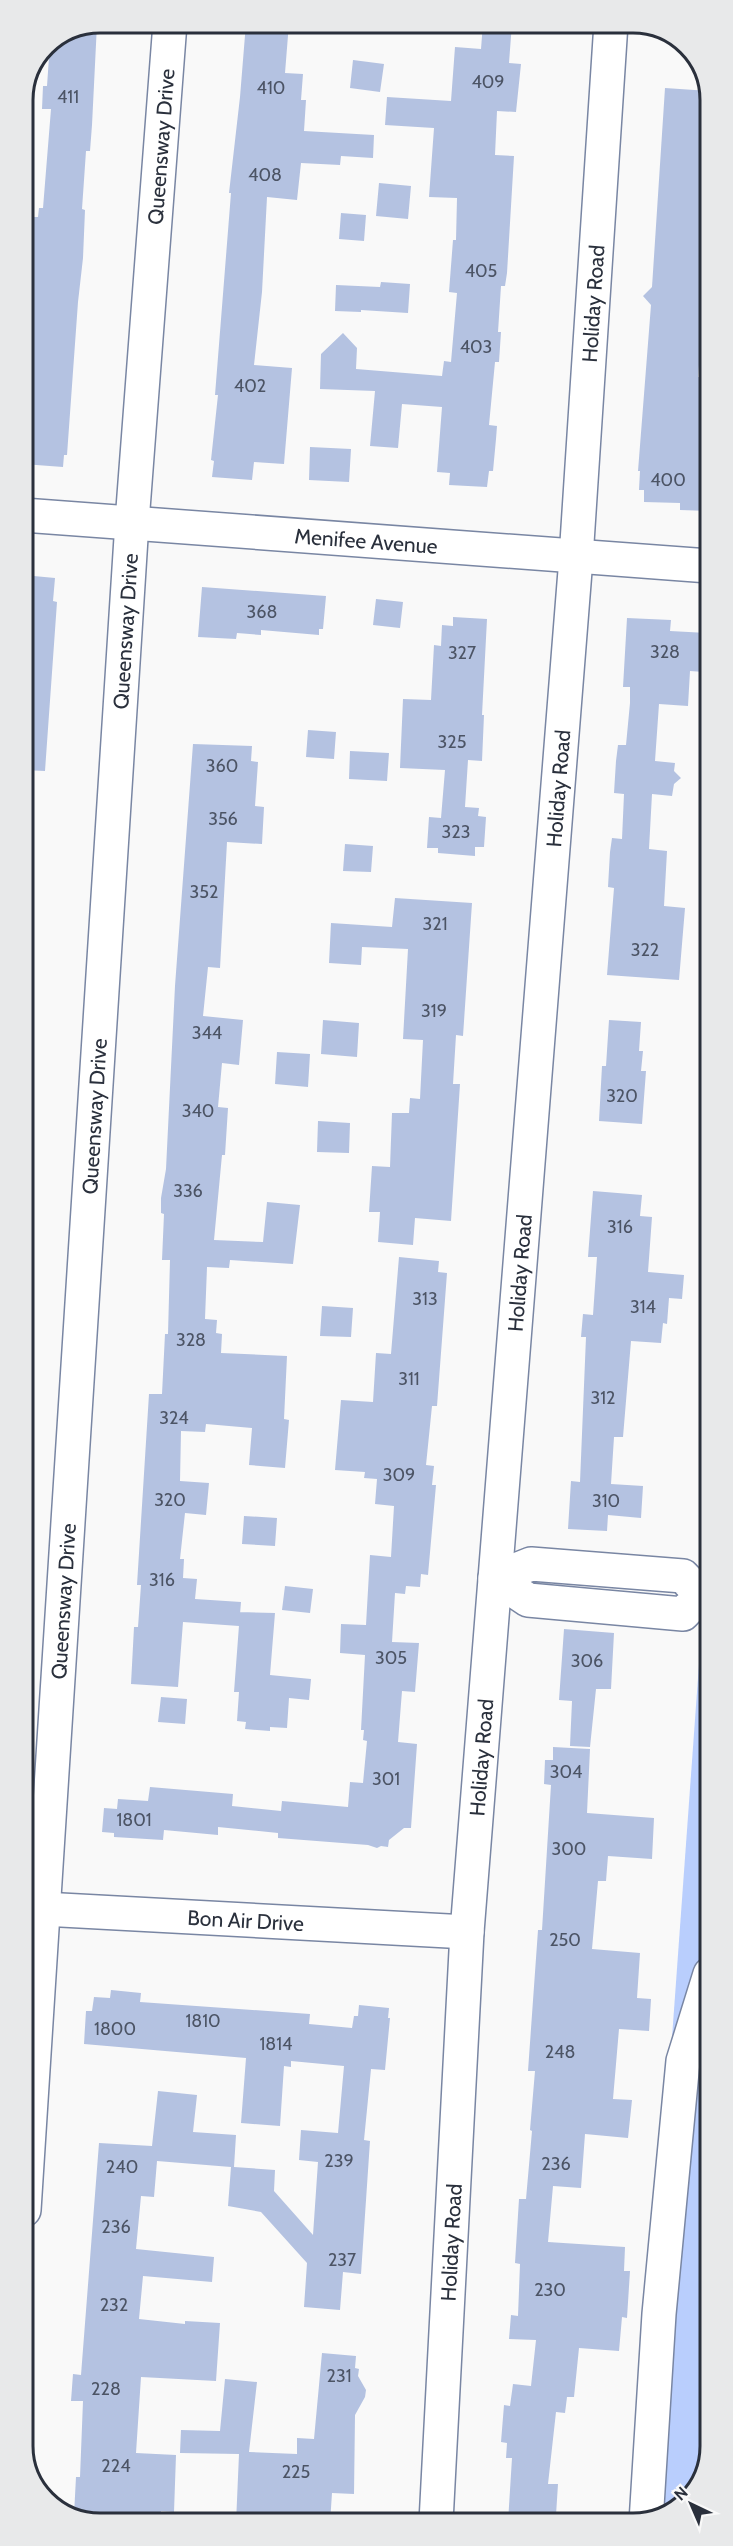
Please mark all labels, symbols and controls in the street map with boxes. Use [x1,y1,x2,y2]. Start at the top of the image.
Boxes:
street label: Queensway Drive [142,67,179,225]
house number: 409 [471,71,505,93]
house number: 410 [257,77,285,99]
house number: 411 [57,86,79,108]
house number: 408 [248,164,282,186]
street label: Holiday Road [576,244,609,363]
house number: 405 [465,260,497,282]
house number: 403 [460,336,492,358]
house number: 402 [234,375,266,397]
house number: 400 [650,469,686,491]
street label: Menifee Avenue [294,523,439,558]
street label: Queensway Drive [108,552,142,710]
house number: 368 [247,601,277,623]
house number: 328 [650,641,680,663]
house number: 327 [448,642,476,664]
street label: Holiday Road [541,729,575,848]
house number: 325 [438,731,466,753]
house number: 360 [206,755,238,777]
house number: 356 [208,808,238,830]
house number: 323 [442,821,470,843]
house number: 352 [190,881,218,903]
house number: 321 [422,913,448,935]
house number: 322 [631,939,659,961]
house number: 319 [421,1000,447,1022]
house number: 344 [192,1022,222,1044]
street label: Queensway Drive [77,1037,111,1195]
house number: 320 [606,1085,638,1107]
house number: 340 [182,1100,214,1122]
house number: 336 [173,1180,203,1202]
street label: Holiday Road [502,1213,536,1333]
house number: 316 [607,1216,633,1238]
house number: 313 [412,1288,438,1310]
house number: 314 [630,1296,656,1318]
house number: 328 [176,1329,206,1351]
house number: 311 [398,1368,420,1390]
house number: 312 [590,1387,616,1409]
house number: 324 [159,1407,189,1429]
house number: 309 [383,1464,415,1486]
house number: 320 [154,1489,186,1511]
house number: 310 [592,1490,620,1512]
street label: Queensway Drive [45,1522,80,1680]
house number: 316 [149,1569,175,1591]
house number: 305 [375,1647,407,1669]
house number: 306 [571,1650,603,1672]
street label: Holiday Road [464,1698,498,1817]
house number: 304 [550,1761,582,1783]
house number: 301 [372,1768,400,1790]
house number: 1801 [116,1809,152,1831]
house number: 300 [552,1838,586,1860]
street label: Bon Air Drive [187,1904,305,1936]
house number: 250 [549,1929,581,1951]
house number: 1810 [185,2010,221,2032]
house number: 1800 [94,2018,136,2040]
house number: 1814 [259,2033,293,2055]
house number: 248 [545,2041,575,2063]
house number: 239 [324,2150,354,2172]
house number: 236 [541,2153,571,2175]
house number: 240 [106,2156,138,2178]
street label: Holiday Road [435,2183,466,2302]
house number: 236 [101,2216,131,2238]
house number: 237 [328,2249,356,2271]
house number: 230 [534,2279,566,2301]
house number: 232 [100,2294,128,2316]
house number: 231 [326,2365,352,2387]
house number: 228 [91,2378,121,2400]
house number: 224 [101,2455,131,2477]
house number: 225 [282,2461,310,2483]
north arrow [661,2474,721,2534]
text: N [670,2483,692,2504]

